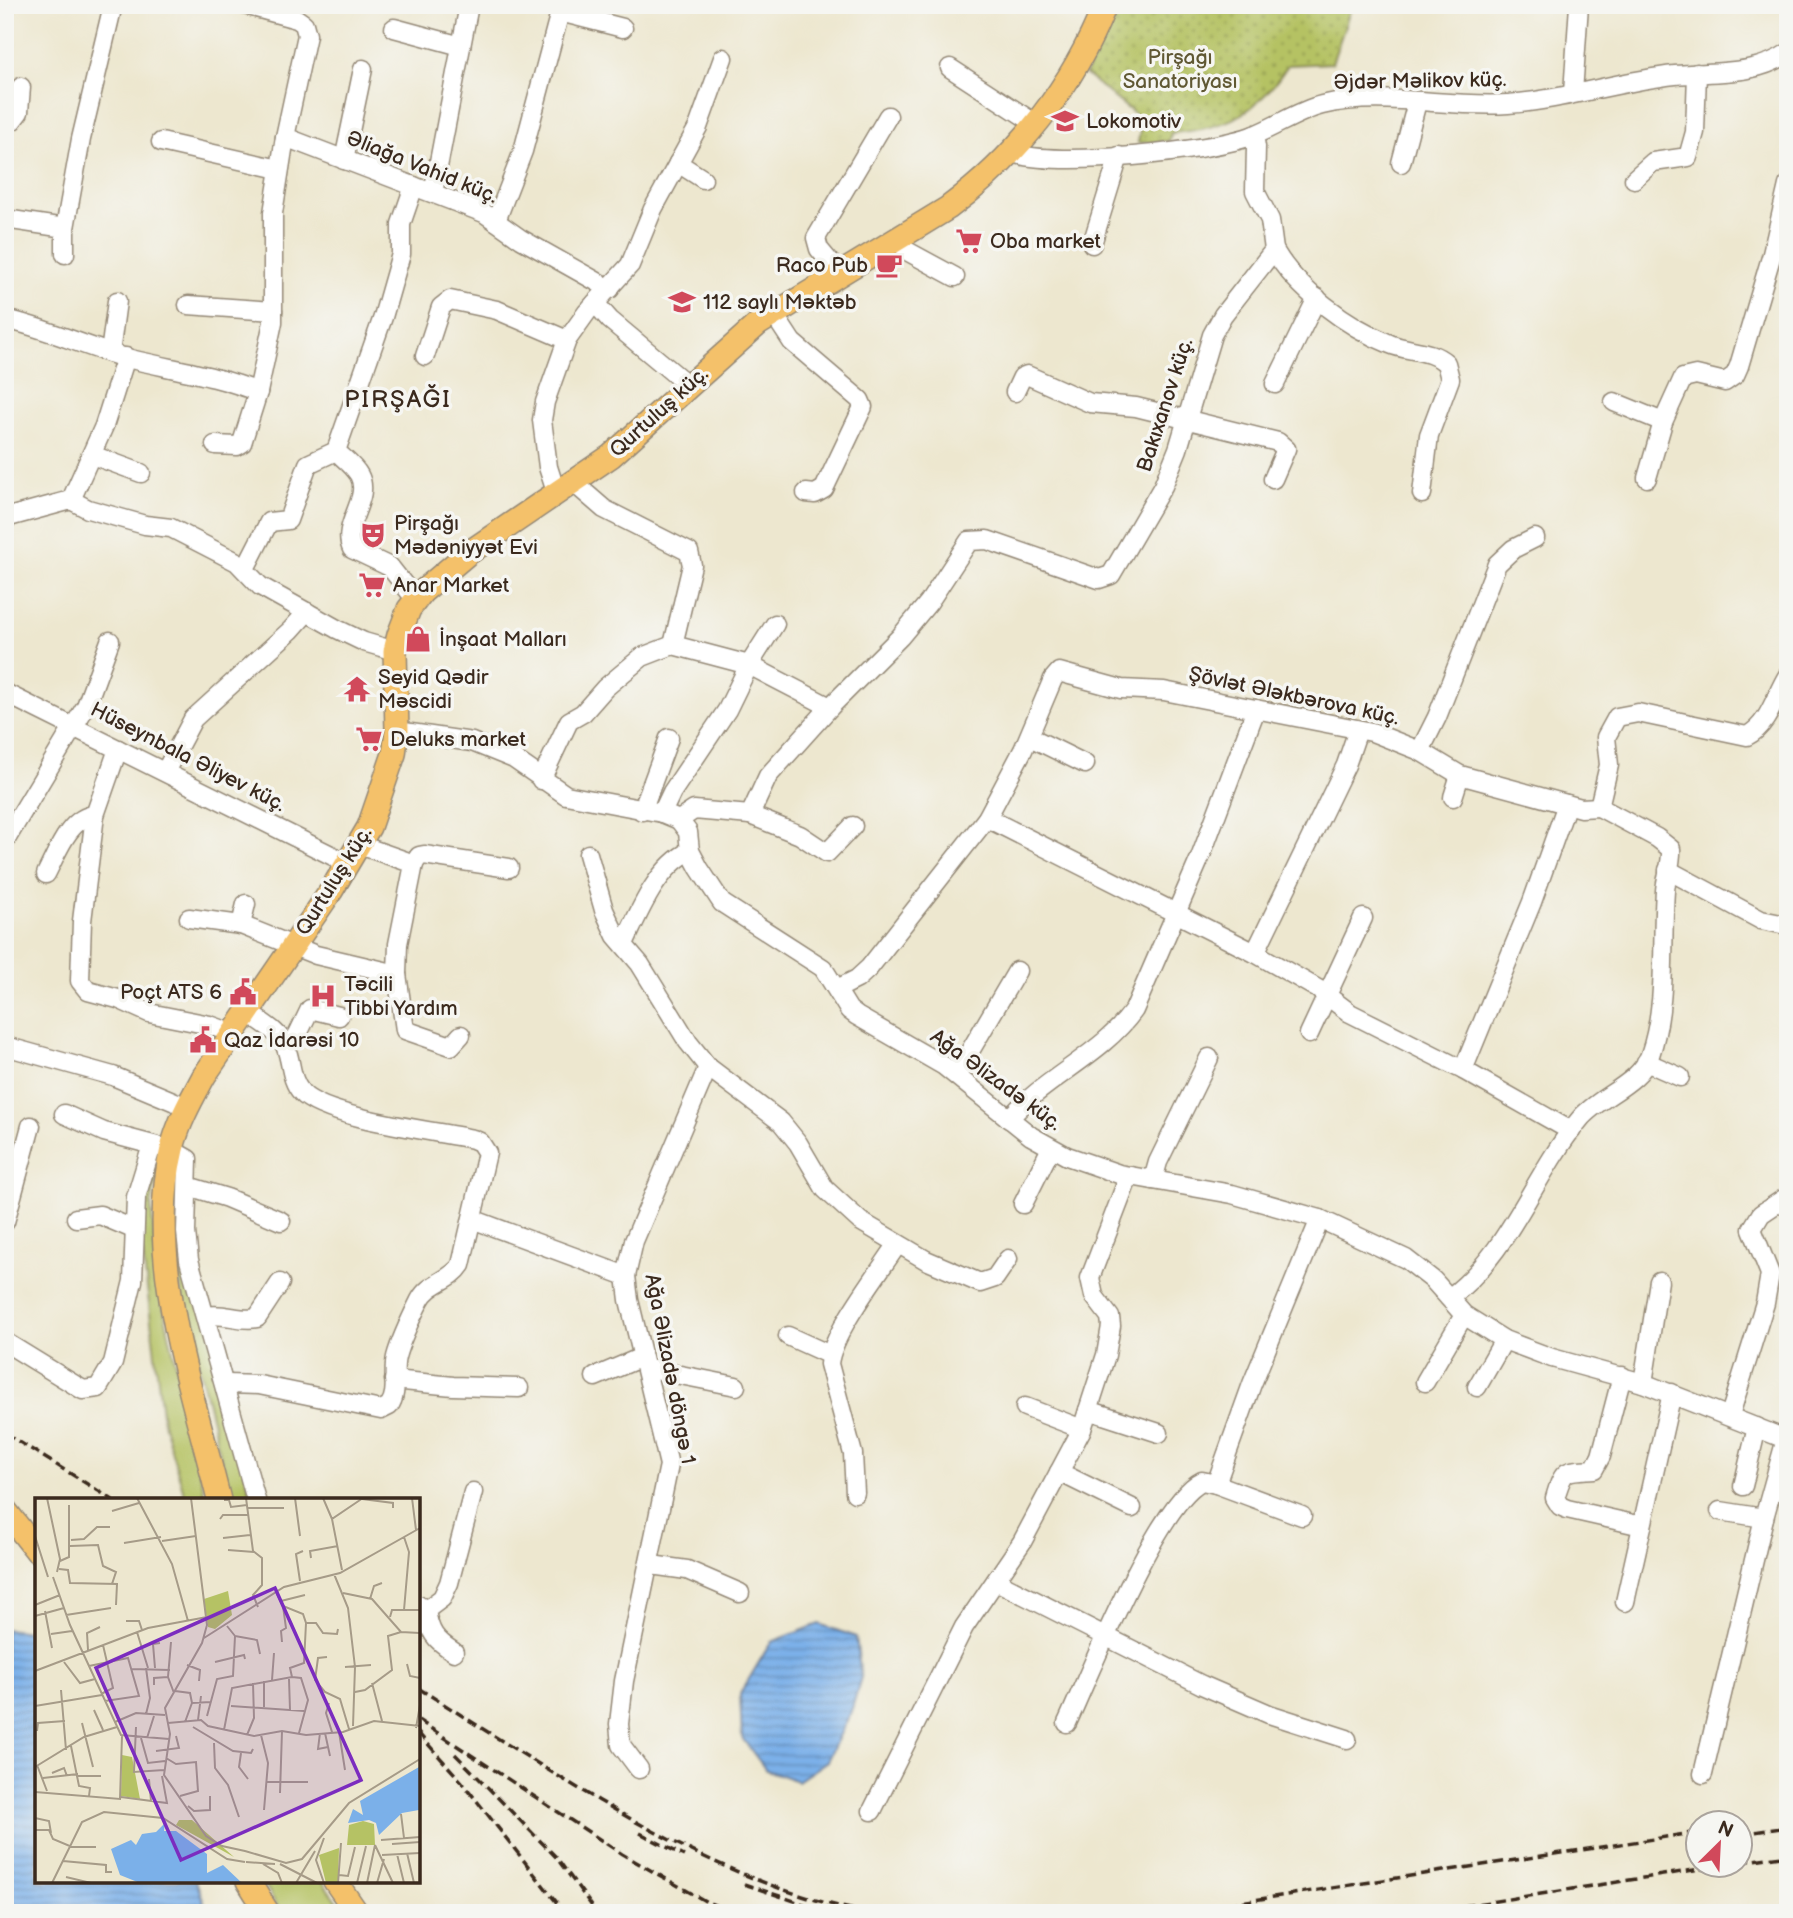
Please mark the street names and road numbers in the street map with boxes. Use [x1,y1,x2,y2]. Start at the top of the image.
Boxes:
street label: Əjdər Məlikov küç. [1333,67,1507,95]
street label: Əliağa Vahid küç. [343,125,501,209]
street label: Bakıxanov küç. [1132,335,1198,475]
street label: Qurtuluş küç. [605,361,713,463]
street label: Şövlət Ələkbərova küç. [1187,661,1401,731]
street label: Hüseynbala Əliyev küç. [86,697,290,817]
street label: Qurtuluş küç. [291,822,377,940]
street label: Ağa Əlizadə küç. [925,1024,1067,1136]
street label: Ağa Əlizadə döngə 1 [639,1272,701,1466]

